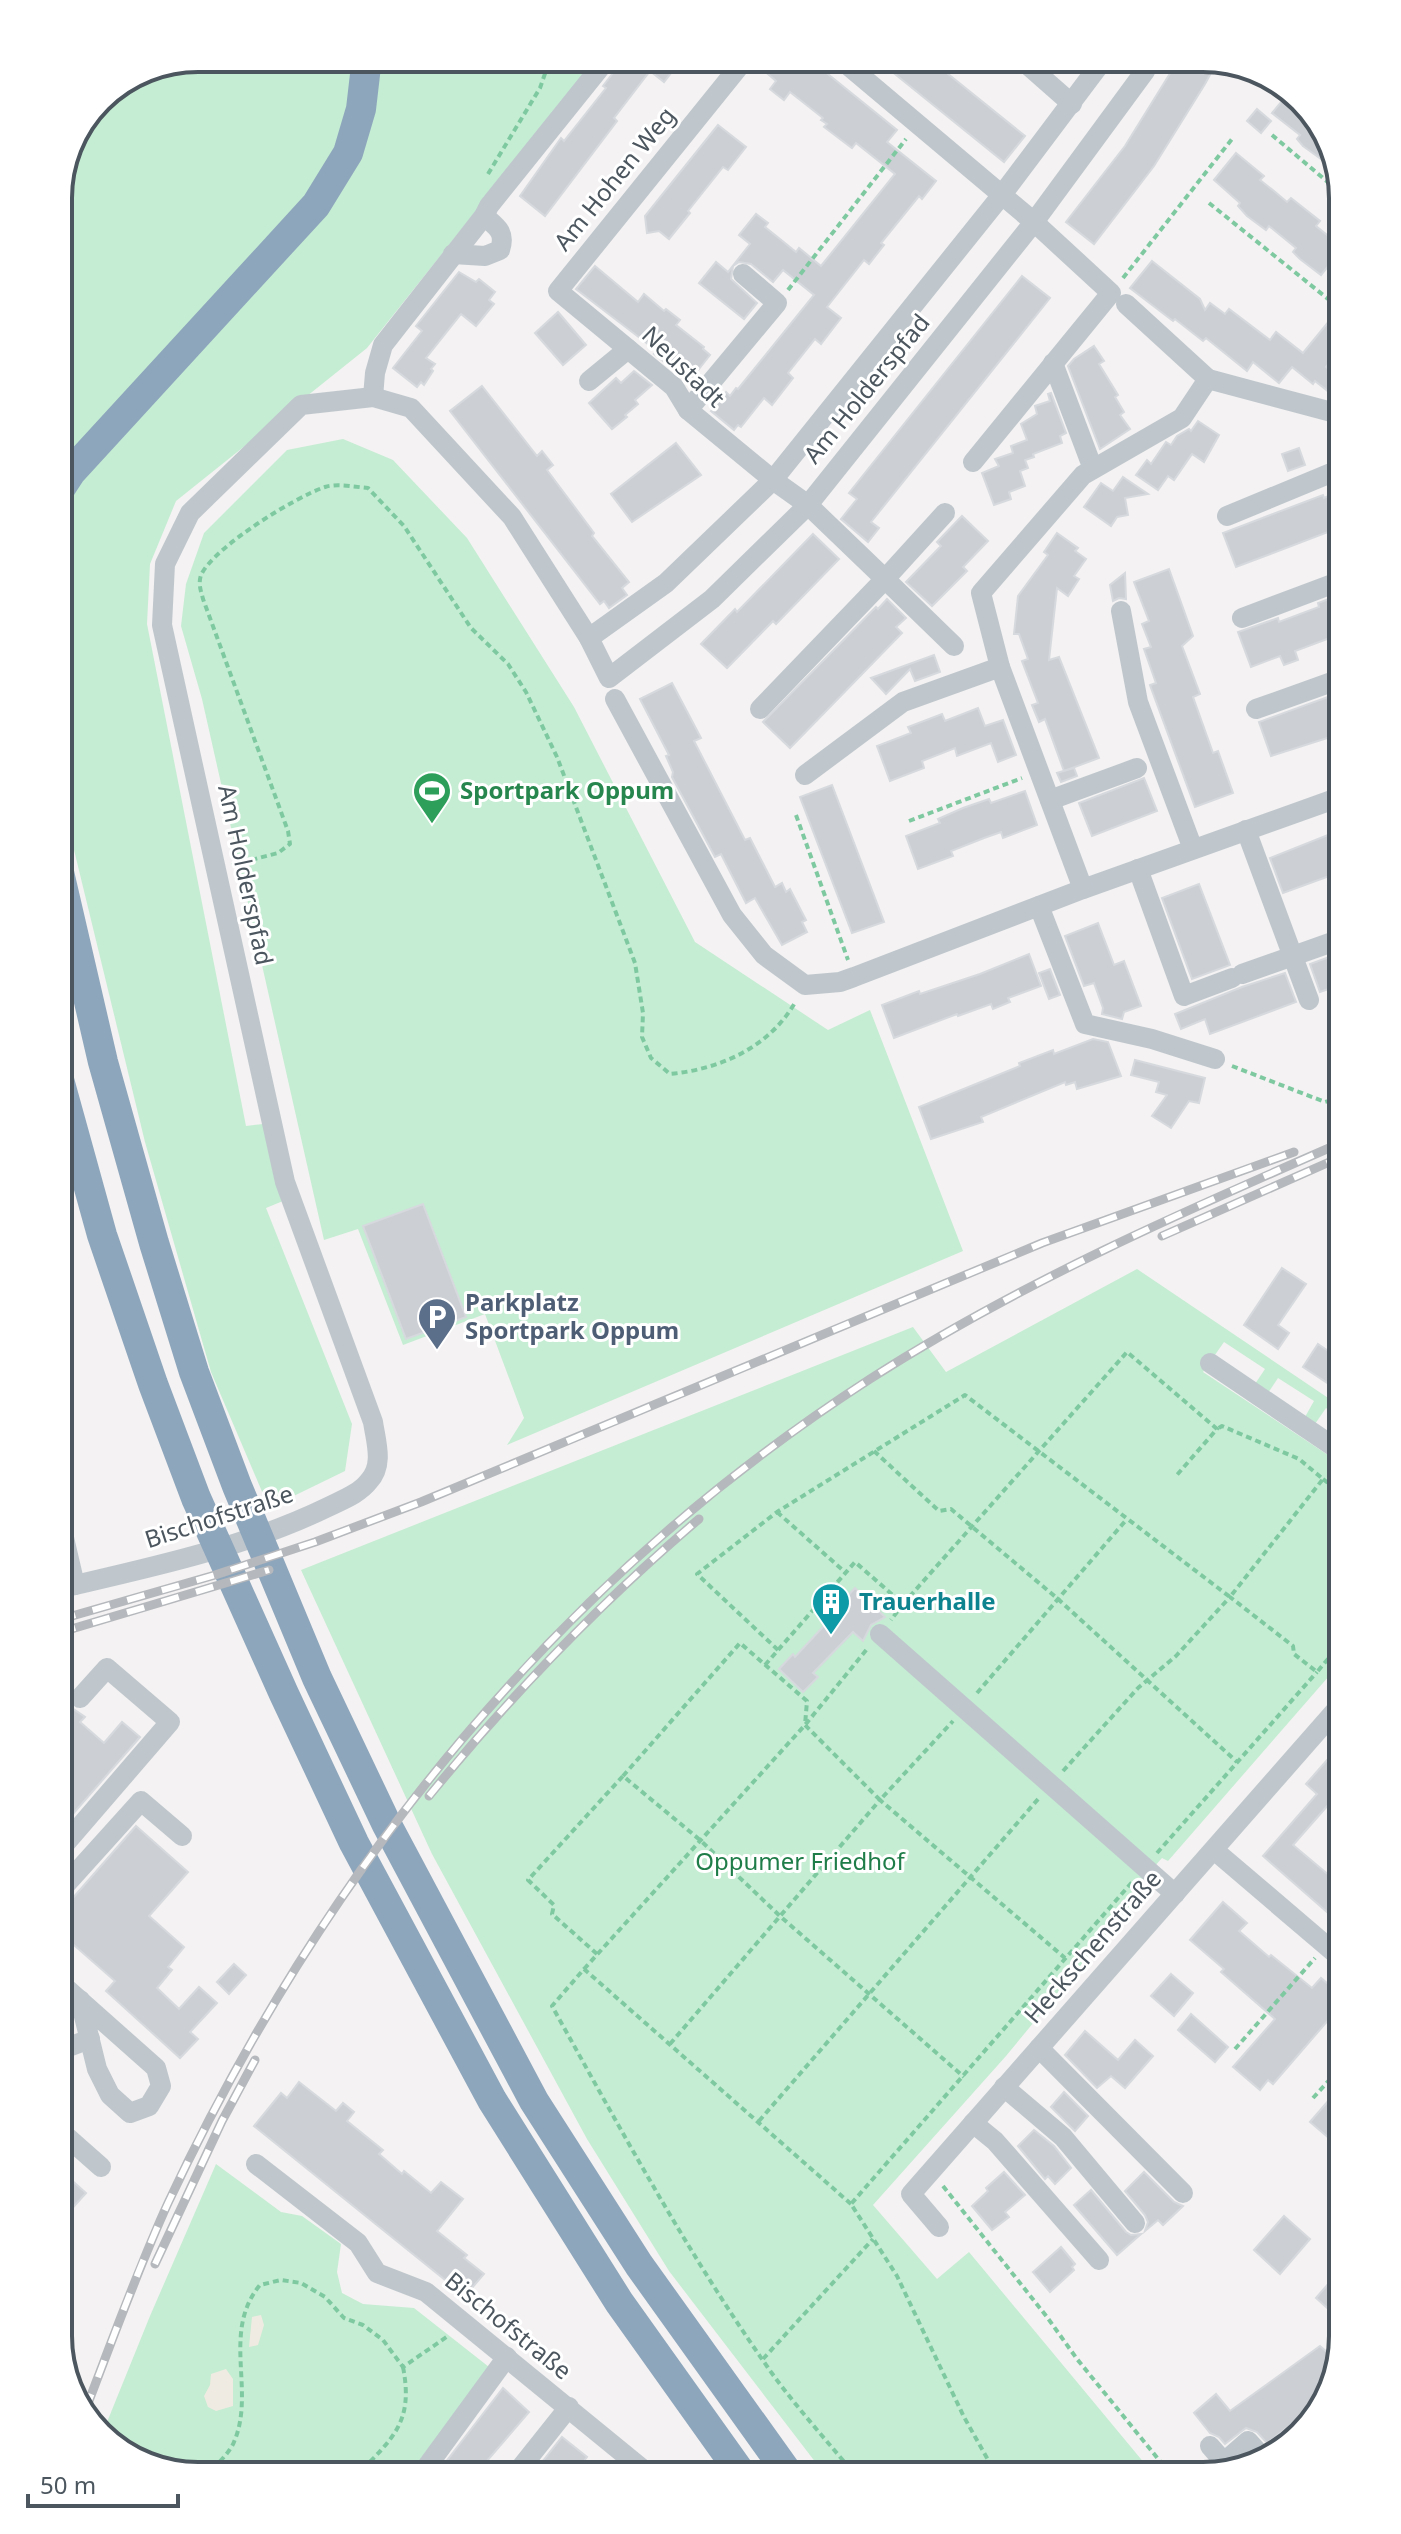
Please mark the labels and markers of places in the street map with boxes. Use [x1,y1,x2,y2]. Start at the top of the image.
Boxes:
sports icon: Sportpark Oppum [411,770,453,825]
place label: Sportpark Oppum [460,773,674,806]
place label: Parkplatz Sportpark Oppum [465,1285,679,1346]
parking icon: Parkplatz Sportpark Oppum [416,1296,458,1351]
building icon: Trauerhalle [810,1581,852,1636]
place label: Trauerhalle [859,1584,996,1617]

